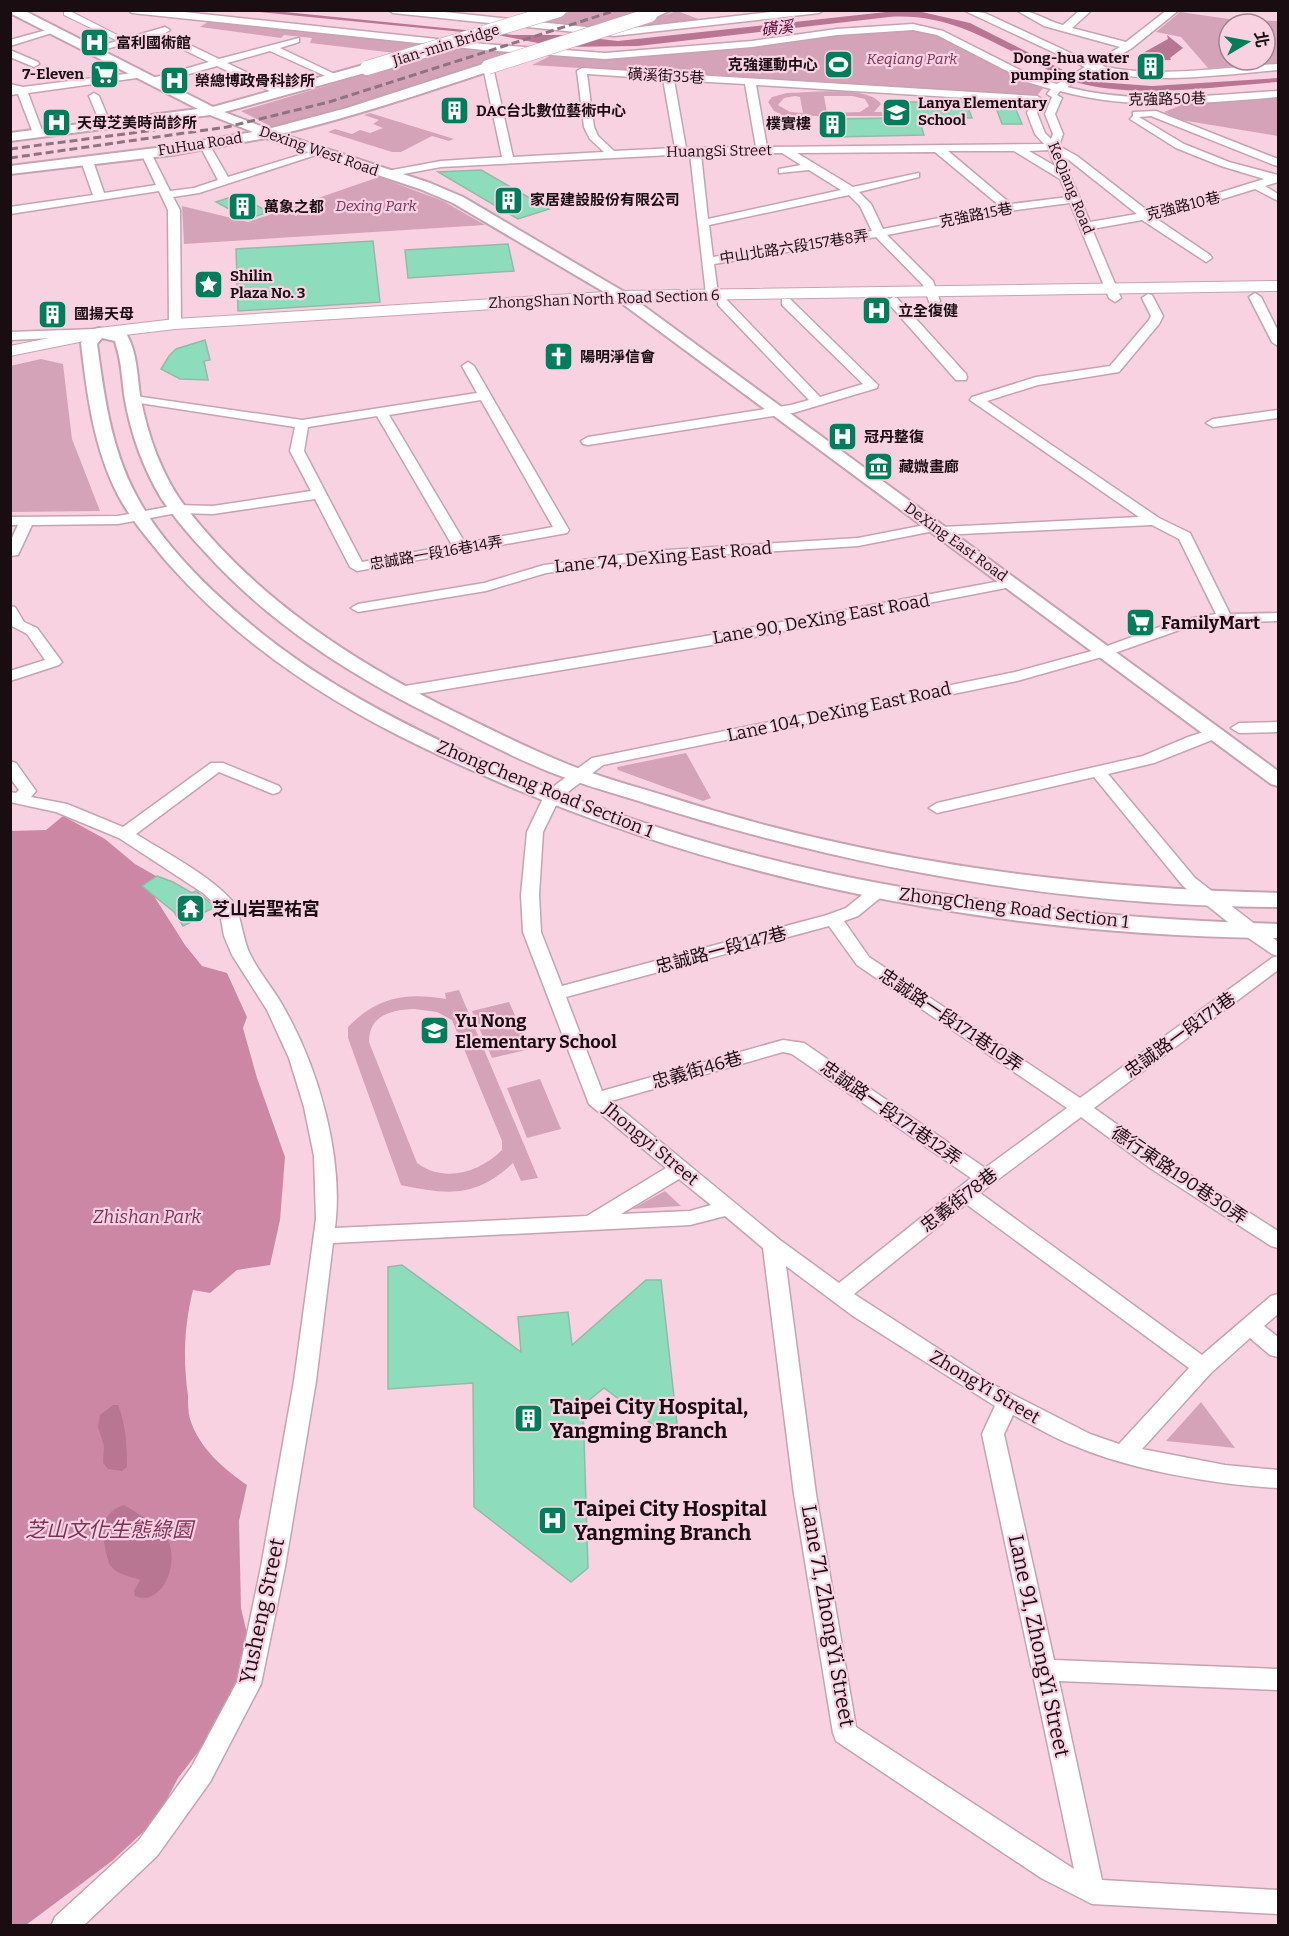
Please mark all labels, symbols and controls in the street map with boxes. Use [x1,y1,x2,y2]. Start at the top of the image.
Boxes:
north arrow [1217,12,1277,72]
water label: 磺溪 [760,17,796,39]
street label: Jian-min Bridge [390,20,502,70]
hospital icon: 富利國術館 [79,27,111,59]
text: 北 [1251,30,1272,49]
place label: 富利國術館 [116,34,191,52]
sports icon: 克強運動中心 [823,49,855,81]
place label: Dong-hua water pumping station [1011,49,1129,84]
park label: Keqiang Park [866,50,958,68]
building icon: Dong-hua water pumping station [1134,51,1166,83]
place label: 克強運動中心 [728,56,818,74]
supermarket icon: 7-Eleven [89,58,121,90]
place label: 7-Eleven [22,65,84,83]
hospital icon: 榮總博政骨科診所 [158,65,190,97]
street label: 磺溪街35巷 [627,65,705,87]
place label: 榮總博政骨科診所 [195,72,315,90]
street label: 克強路50巷 [1128,89,1206,109]
place label: Lanya Elementary School [918,94,1048,129]
building icon: DAC台北數位藝術中心 [439,95,471,127]
school or university icon: Lanya Elementary School [881,96,913,128]
place label: DAC台北數位藝術中心 [476,102,626,120]
hospital icon: 天母芝美時尚診所 [40,107,72,139]
building icon: 樸實樓 [816,108,848,140]
place label: 天母芝美時尚診所 [77,114,197,132]
place label: 樸實樓 [766,115,811,133]
street label: Dexing West Road [257,122,381,180]
street label: FuHua Road [156,128,244,160]
street label: KeQiang Road [1044,139,1098,237]
street label: HuangSi Street [666,141,773,161]
building icon: 家居建設股份有限公司 [493,184,525,216]
street label: 克強路10巷 [1144,188,1222,224]
building icon: 萬象之都 [227,191,259,223]
place label: 家居建設股份有限公司 [530,191,680,209]
park label: Dexing Park [335,197,417,215]
place label: 萬象之都 [264,198,324,216]
street label: 克強路15巷 [938,199,1014,231]
street label: 中山北路六段157巷8弄 [718,226,870,268]
place label: Shilin Plaza No. 3 [230,267,305,302]
place icon: Shilin Plaza No. 3 [193,269,225,301]
street label: ZhongShan North Road Section 6 [488,286,720,312]
hospital icon: 立全復健 [861,295,893,327]
building icon: 國揚天母 [37,298,69,330]
place label: 立全復健 [898,302,958,320]
place label: 國揚天母 [74,305,134,323]
church icon: 陽明淨信會 [543,341,575,373]
place label: 陽明淨信會 [580,348,655,366]
hospital icon: 冠丹整復 [827,421,859,453]
place label: 冠丹整復 [864,428,924,446]
museum icon: 藏媺畫廊 [862,451,894,483]
place label: 藏媺畫廊 [899,458,959,476]
street label: DeXing East Road [901,499,1011,585]
street label: 忠誠路一段16巷14弄 [368,532,504,574]
street label: Lane 74, DeXing East Road [553,536,773,577]
street label: Lane 90, DeXing East Road [711,589,932,649]
supermarket icon: FamilyMart [1124,607,1156,639]
place label: FamilyMart [1161,612,1260,634]
street label: Lane 104, DeXing East Road [725,677,953,747]
street label: ZhongCheng Road Section 1 [434,736,657,843]
street label: ZhongCheng Road Section 1 [898,883,1131,933]
temple icon: 芝山岩聖祐宮 [175,893,207,925]
place label: 芝山岩聖祐宮 [212,898,320,920]
street label: 忠誠路一段147巷 [653,922,789,978]
street label: 忠誠路一段171巷10弄 [875,964,1027,1076]
street label: 忠誠路一段171巷 [1120,987,1240,1083]
place label: Yu Nong Elementary School [455,1010,617,1053]
school or university icon: Yu Nong Elementary School [418,1015,450,1047]
street label: 忠義街46巷 [649,1047,745,1093]
street label: 忠誠路一段171巷12弄 [816,1056,966,1170]
street label: Jhongyi Street [598,1097,704,1191]
street label: 德行東路190巷30弄 [1107,1121,1251,1229]
street label: 忠義街78巷 [916,1163,1002,1237]
park label: Zhishan Park [93,1206,201,1228]
street label: ZhongYi Street [926,1346,1044,1429]
place label: Taipei City Hospital, Yangming Branch [550,1394,748,1444]
building icon: Taipei City Hospital, Yangming Branch [513,1403,545,1435]
place label: Taipei City Hospital Yangming Branch [574,1496,768,1546]
street label: Lane 71, ZhongYi Street [796,1503,860,1730]
hospital icon: Taipei City Hospital Yangming Branch [537,1505,569,1537]
park label: 芝山文化生態綠園 [25,1517,196,1543]
street label: Lane 91, ZhongYi Street [1003,1532,1075,1760]
street label: Yusheng Street [234,1535,290,1686]

